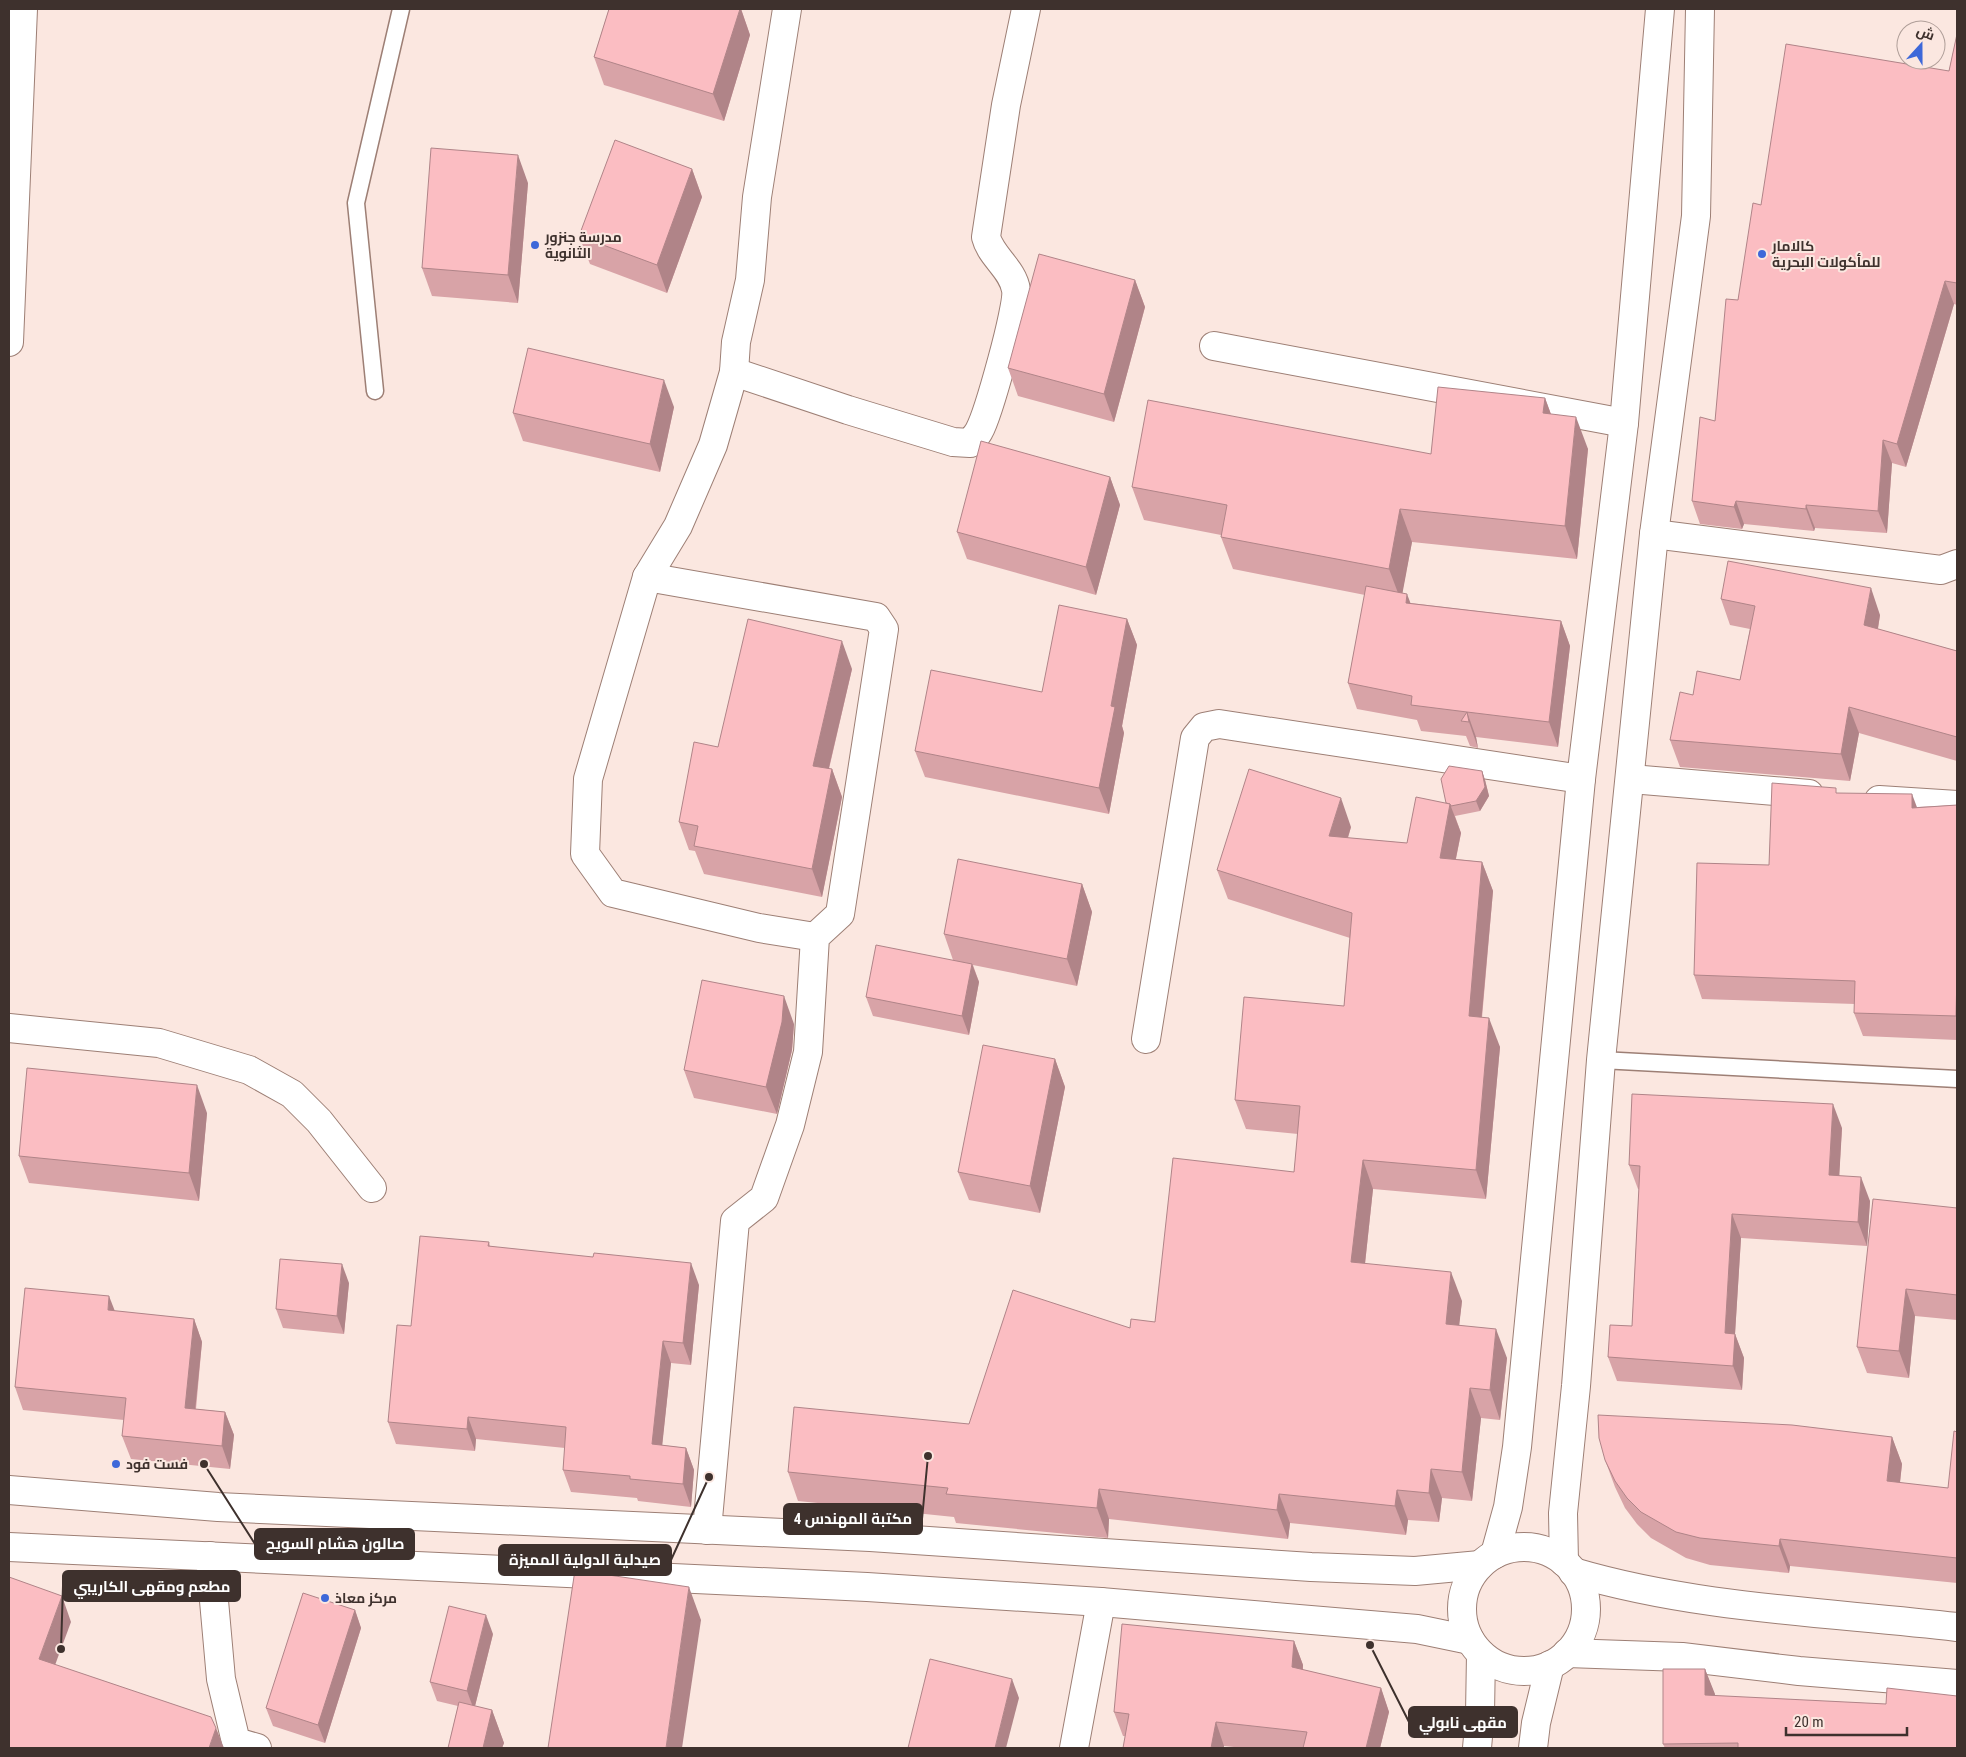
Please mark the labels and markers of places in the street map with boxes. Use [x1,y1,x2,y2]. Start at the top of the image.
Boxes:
place label: مدرسة جنزور الثانوية [544,229,622,262]
place label: كالامار للمأكولات البحرية [1771,238,1881,271]
marker: مدرسة جنزور الثانوية [529,239,541,251]
marker: كالامار للمأكولات البحرية [1756,248,1768,260]
place label: فست فود [126,1456,188,1473]
marker: فست فود [110,1458,122,1470]
callout: مكتبة المهندس 4 [784,1504,922,1534]
callout: صالون هشام السويح [255,1529,414,1559]
callout: صيدلية الدولية المميزة [499,1545,671,1575]
callout: مطعم ومقهى الكاريبي [63,1571,240,1601]
place label: مركز معاذ [335,1590,397,1607]
marker: مركز معاذ [319,1592,331,1604]
callout: مقهى نابولي [1409,1707,1517,1737]

